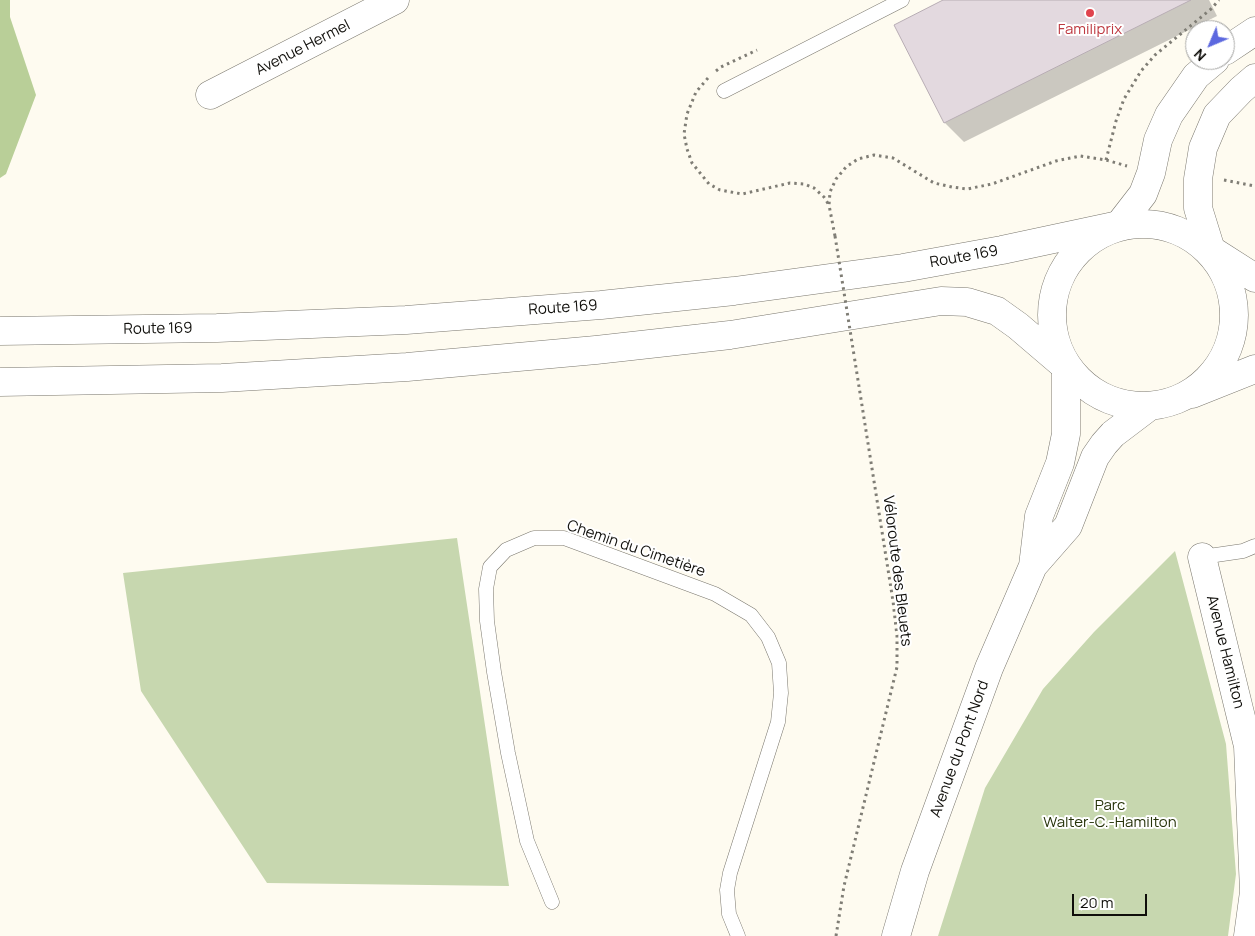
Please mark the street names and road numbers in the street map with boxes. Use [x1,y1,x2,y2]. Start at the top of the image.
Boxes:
street label: Avenue Hermel [253,16,353,80]
street label: Route 169 [928,242,1000,272]
street label: Route 169 [528,297,598,319]
street label: Route 169 [123,319,193,339]
street label: Véloroute des Bleuets [879,495,915,647]
street label: Chemin du Cimetière [564,517,708,581]
street label: Avenue Hamilton [1202,593,1248,711]
street label: Avenue du Pont Nord [927,678,993,820]

